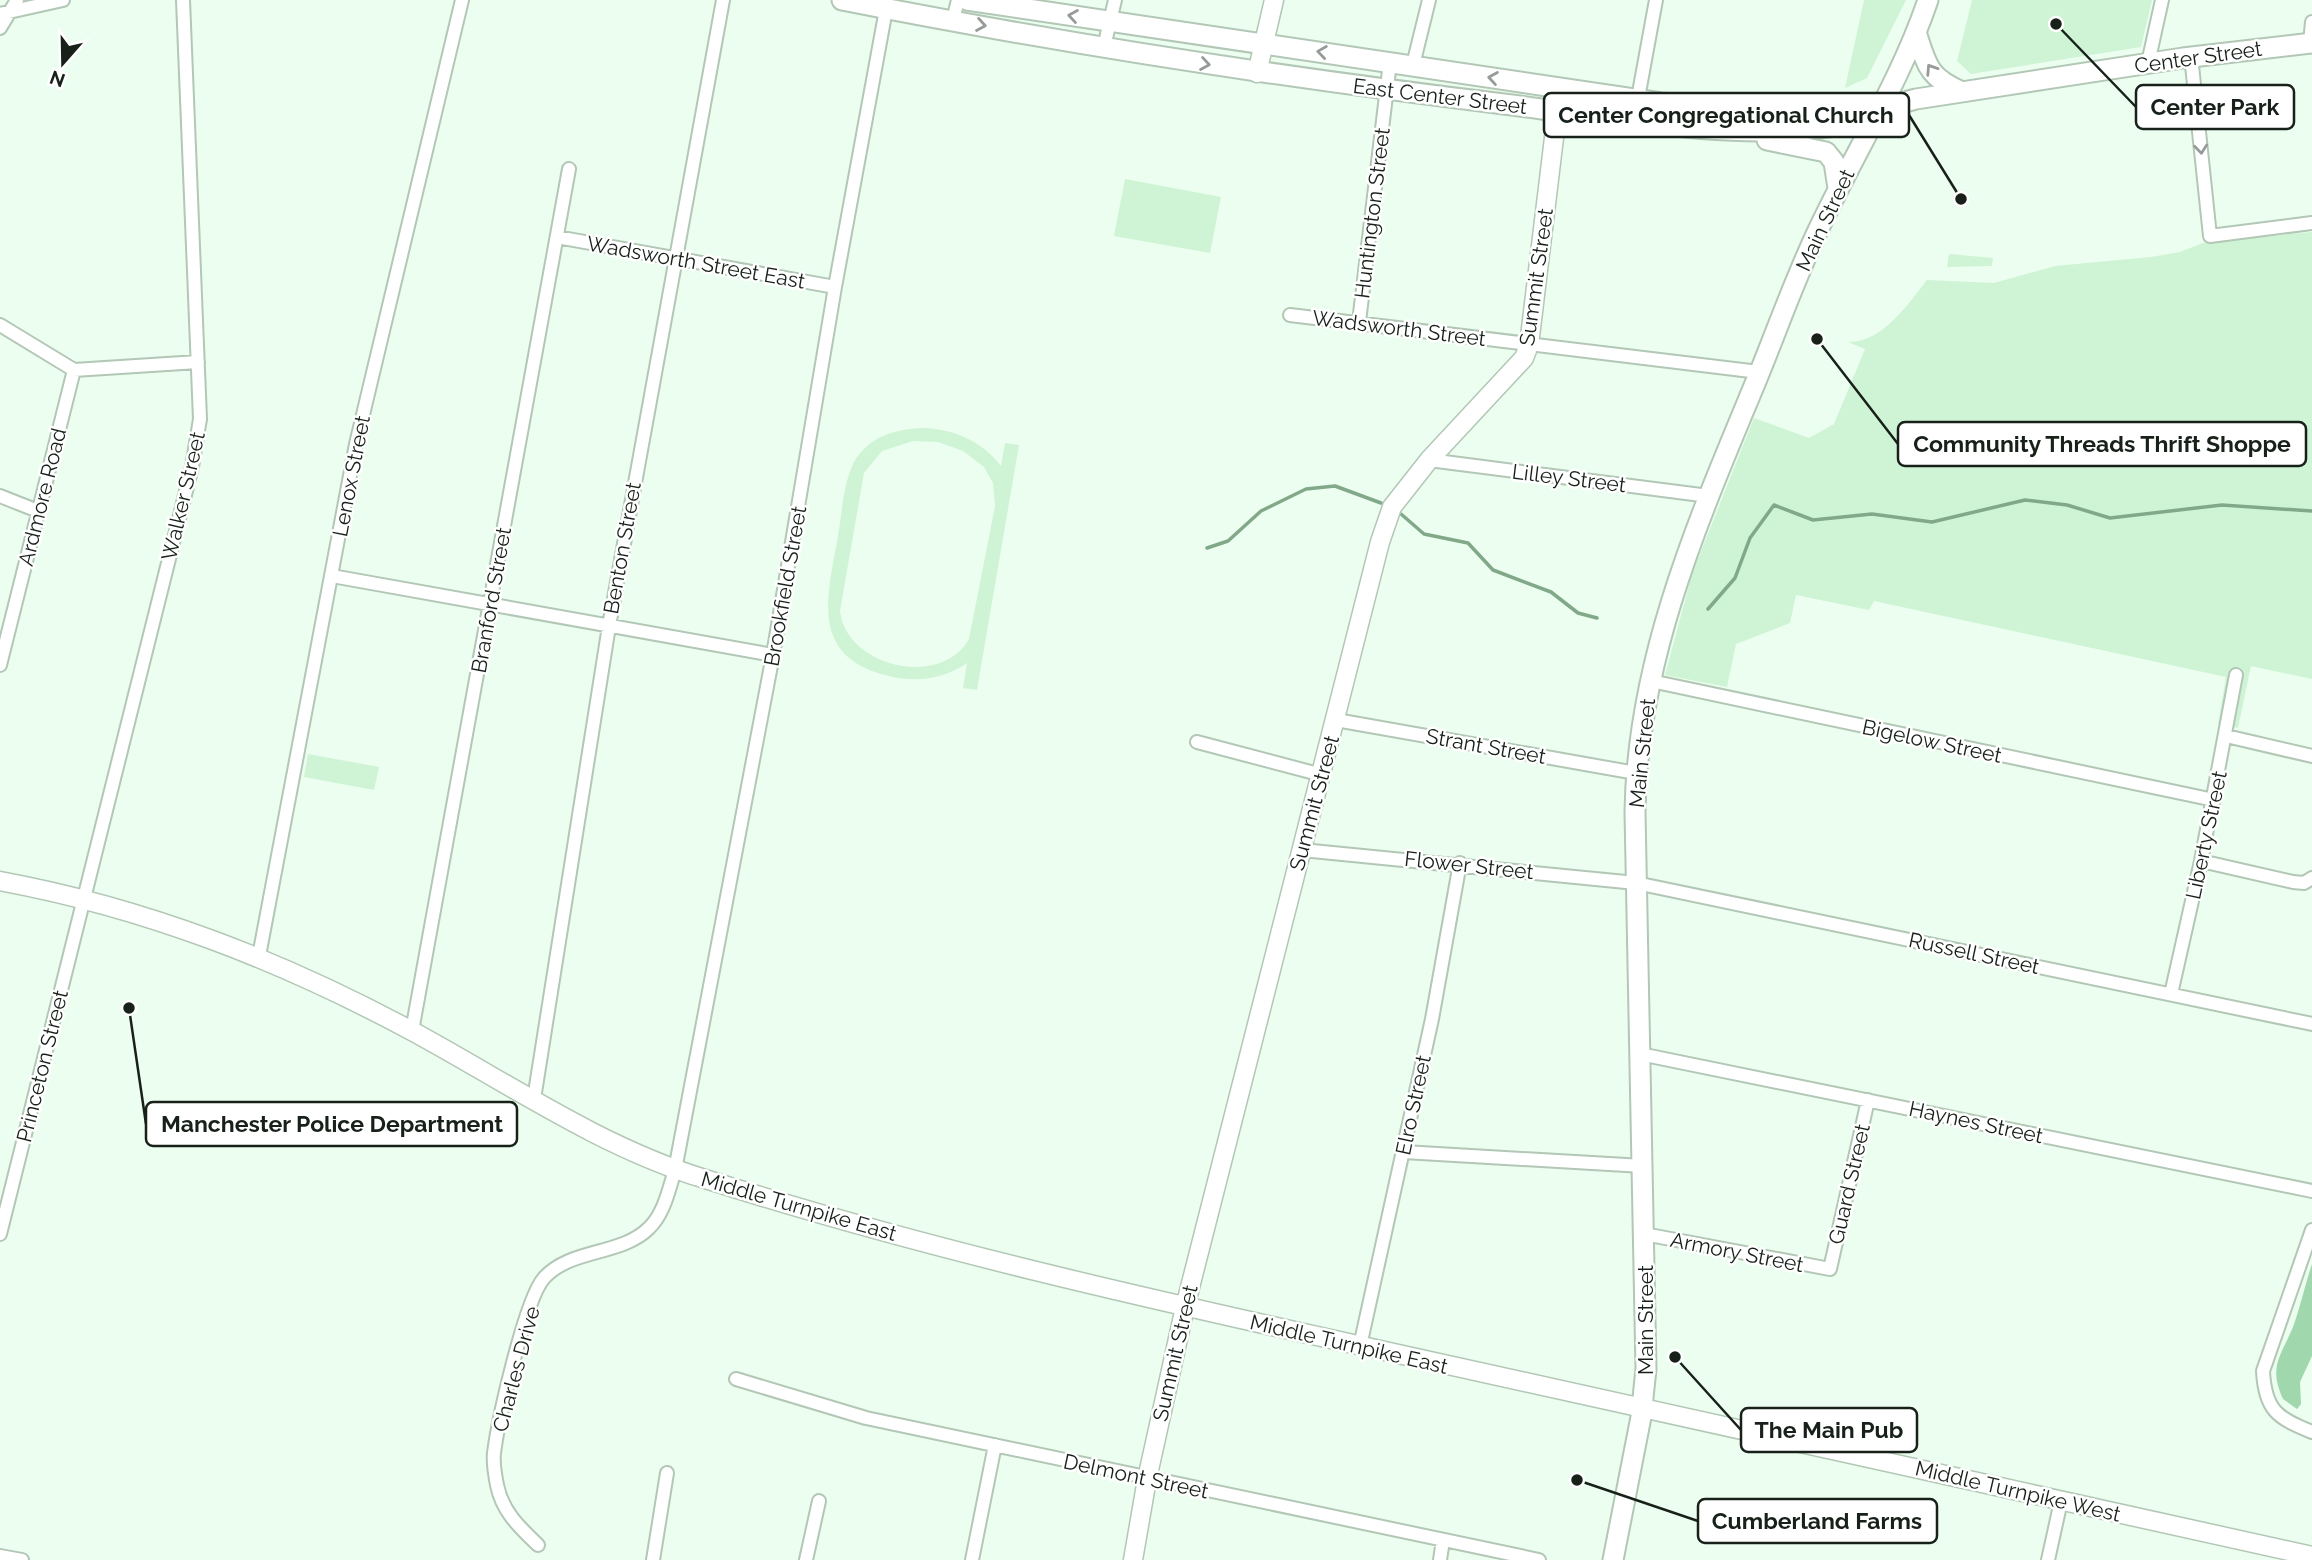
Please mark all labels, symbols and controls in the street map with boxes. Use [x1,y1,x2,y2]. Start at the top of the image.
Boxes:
one-way arrow [1067,9,1079,24]
one-way arrow [975,17,987,32]
north arrow [28,28,98,98]
street label: Center Street [2133,36,2263,78]
one-way arrow [1317,45,1328,60]
one-way arrow [1199,56,1211,71]
one-way arrow [1926,64,1939,77]
text: N [47,66,68,92]
one-way arrow [1487,70,1499,85]
street label: East Center Street [1352,73,1528,119]
callout: Center Park [2136,85,2294,129]
callout: Center Congregational Church [1544,93,1909,137]
text: Center Park [2151,93,2280,120]
text: Center Congregational Church [1558,101,1894,128]
street label: Huntington Street [1349,126,1395,300]
one-way arrow [2193,143,2208,154]
street label: Main Street [1790,165,1860,275]
street label: Summit Street [1514,206,1558,348]
street label: Wadsworth Street East [585,230,807,294]
street label: Wadsworth Street [1311,305,1487,351]
street label: Lenox Street [327,413,375,539]
callout: Community Threads Thrift Shoppe [1898,422,2306,466]
street label: Ardmore Road [13,425,71,569]
street label: Walker Street [156,429,210,563]
text: Community Threads Thrift Shoppe [1913,430,2291,457]
street label: Lilley Street [1511,459,1627,497]
street label: Benton Street [598,480,646,616]
street label: Brookfield Street [759,504,811,668]
street label: Branford Street [466,525,516,675]
street label: Main Street [1624,697,1660,809]
street label: Bigelow Street [1860,714,2004,768]
street label: Strant Street [1424,723,1548,769]
street label: Summit Street [1284,733,1344,873]
street label: Liberty Street [2180,768,2232,902]
street label: Flower Street [1403,846,1535,884]
street label: Russell Street [1906,927,2042,979]
street label: Princeton Street [11,987,73,1145]
street label: Elro Street [1390,1053,1436,1157]
street label: Haynes Street [1907,1096,2045,1148]
callout: Manchester Police Department [146,1102,517,1146]
text: Manchester Police Department [161,1110,503,1137]
street label: Guard Street [1823,1121,1875,1247]
street label: Middle Turnpike East [698,1166,900,1246]
street label: Armory Street [1668,1227,1806,1277]
street label: Main Street [1633,1265,1658,1375]
street label: Summit Street [1147,1282,1203,1424]
street label: Charles Drive [487,1303,545,1435]
street label: Middle Turnpike East [1248,1309,1450,1379]
callout: The Main Pub [1741,1408,1917,1452]
text: The Main Pub [1755,1416,1903,1443]
street label: Delmont Street [1061,1448,1211,1504]
street label: Middle Turnpike West [1913,1455,2123,1527]
callout: Cumberland Farms [1698,1499,1937,1543]
text: Cumberland Farms [1712,1507,1922,1534]

